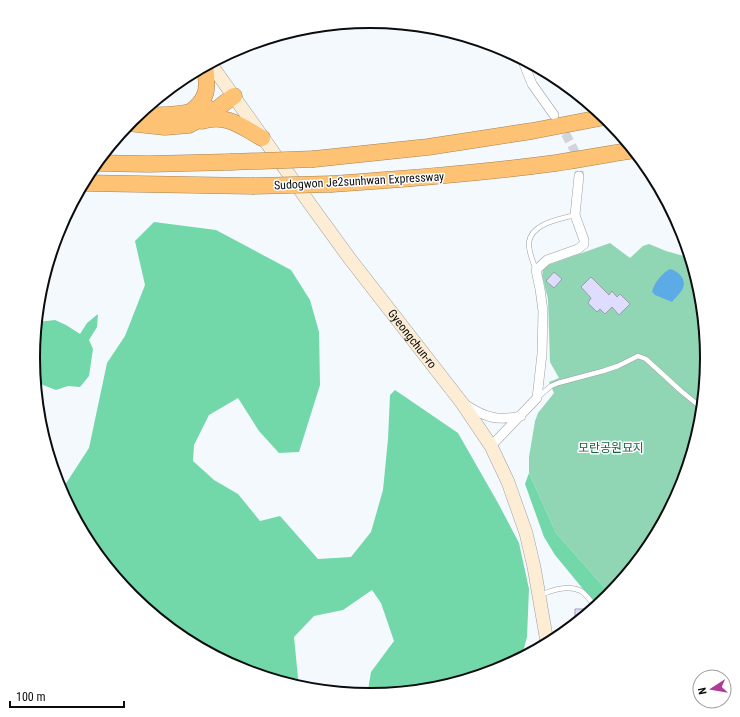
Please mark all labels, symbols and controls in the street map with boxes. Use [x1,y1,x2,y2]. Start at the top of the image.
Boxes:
street label: Sudogwon Je2sunhwan Expressway [274,170,444,192]
street label: Gyeongchun-ro [385,307,439,371]
park label: 모란공원묘지 [578,441,644,455]
north arrow [692,669,732,709]
scale bar [10,683,124,709]
text: N [696,686,710,696]
text: 100 m [16,690,46,704]

